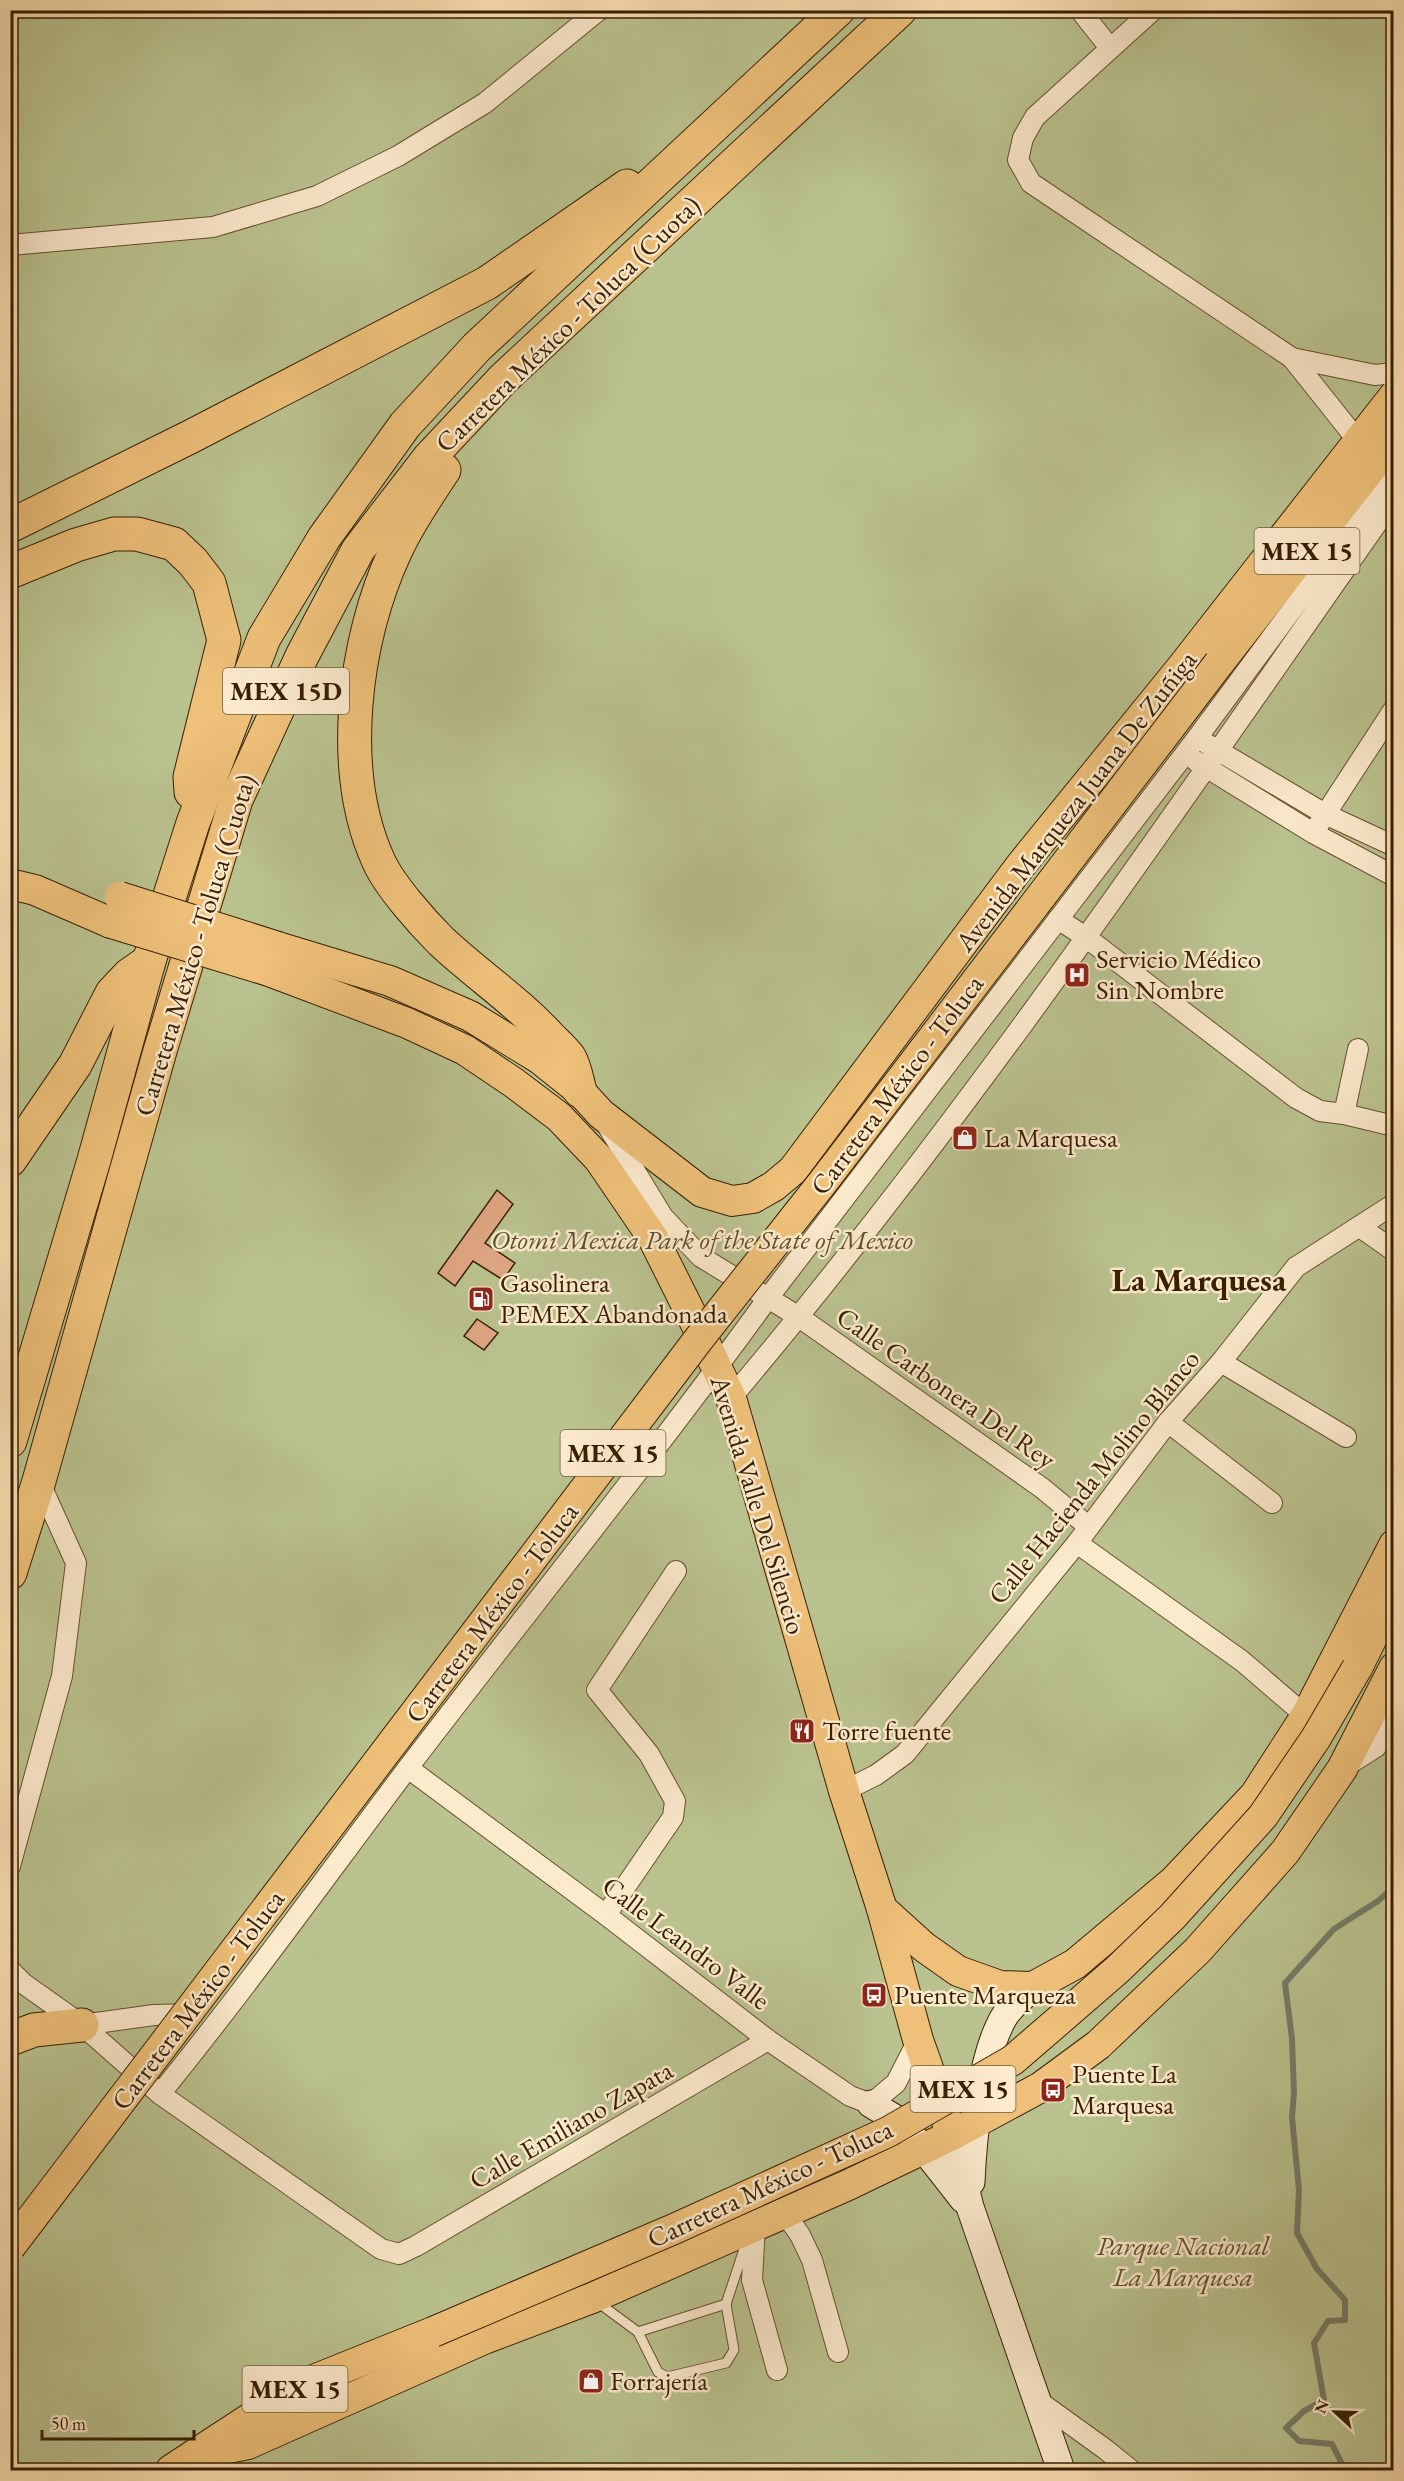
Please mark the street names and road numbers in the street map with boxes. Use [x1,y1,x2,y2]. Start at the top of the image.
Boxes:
street label: Carretera México - Toluca (Cuota) [428,188,708,460]
road number: MEX 15 [1254,528,1360,574]
street label: Avenida Marqueza Juana De Zuñiga [946,643,1204,959]
road number: MEX 15D [223,668,349,714]
street label: Carretera México - Toluca (Cuota) [126,770,263,1120]
street label: Carretera México - Toluca [802,967,991,1202]
street label: Calle Carbonera Del Rey [830,1299,1063,1476]
street label: Calle Hacienda Molino Blanco [980,1342,1207,1611]
street label: Avenida Valle Del Silencio [702,1370,814,1638]
road number: MEX 15 [560,1430,666,1476]
street label: Carretera México - Toluca [397,1495,586,1730]
street label: Calle Leandro Valle [595,1868,777,2017]
street label: Carretera México - Toluca [103,1882,292,2117]
street label: Calle Emiliano Zapata [463,2052,679,2197]
road number: MEX 15 [910,2066,1016,2112]
street label: Carretera México - Toluca [641,2111,898,2256]
road number: MEX 15 [242,2366,348,2412]

